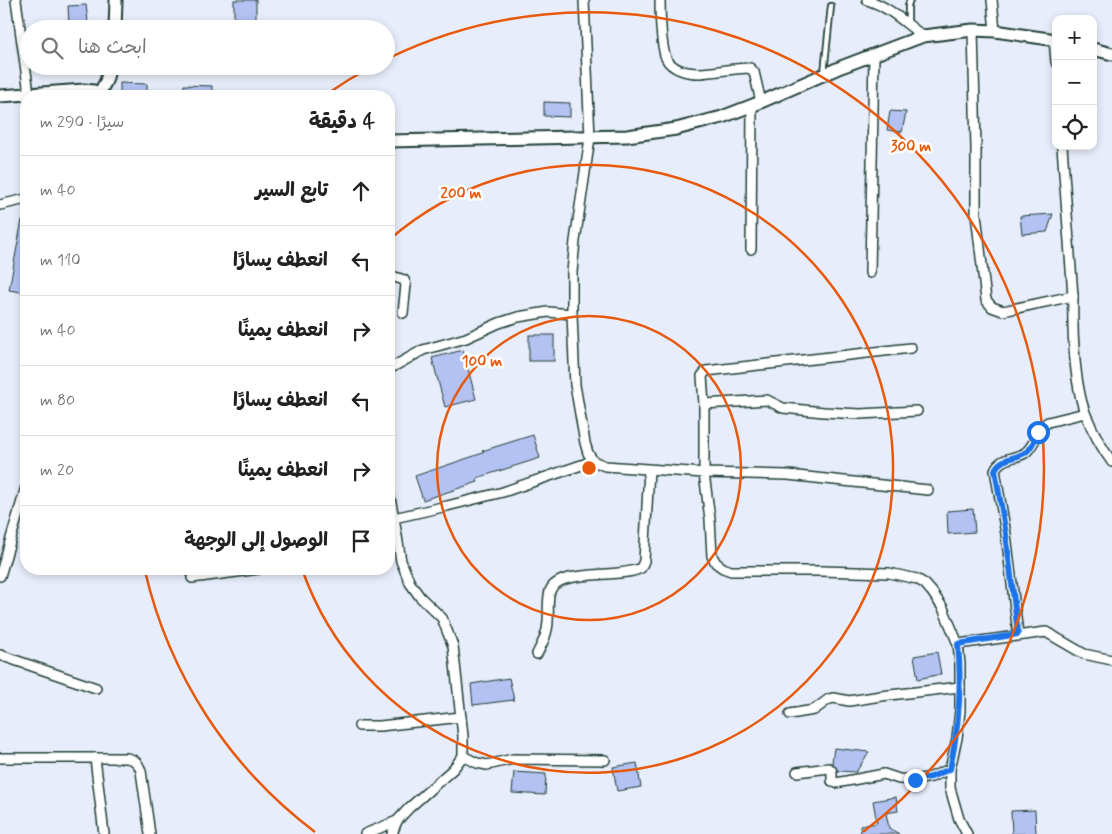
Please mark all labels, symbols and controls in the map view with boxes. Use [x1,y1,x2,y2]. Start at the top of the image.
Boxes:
map controls [1052,15,1097,150]
button: + [1052,15,1097,60]
search box [20,20,395,75]
icon: search [38,34,66,62]
text: ابحث هنا [78,35,147,60]
button: − [1052,60,1097,105]
button: locate [1052,105,1097,150]
text: 4 دقيقة [309,108,375,136]
text: سيرًا · 290 m [40,112,124,133]
text: 300 m [891,137,931,157]
icon: ahead [347,177,375,205]
text: تابع السير [255,178,328,203]
text: 40 m [40,180,76,201]
text: 200 m [441,184,482,204]
icon: left [347,247,375,275]
text: انعطف يسارًا [233,248,328,273]
text: 110 m [40,250,81,271]
icon: right [347,317,375,345]
text: انعطف يمينًا [238,318,328,343]
text: 40 m [40,320,76,341]
text: 100 m [462,352,502,372]
icon: left [347,387,375,415]
text: انعطف يسارًا [233,388,328,413]
text: 80 m [40,390,75,411]
route start [1027,421,1050,444]
icon: right [347,457,375,485]
text: انعطف يمينًا [238,458,328,483]
centre of rings [580,459,598,477]
text: 20 m [40,460,74,481]
icon: arrive [347,527,375,555]
text: الوصول إلى الوجهة [184,528,328,553]
route end [904,769,927,792]

